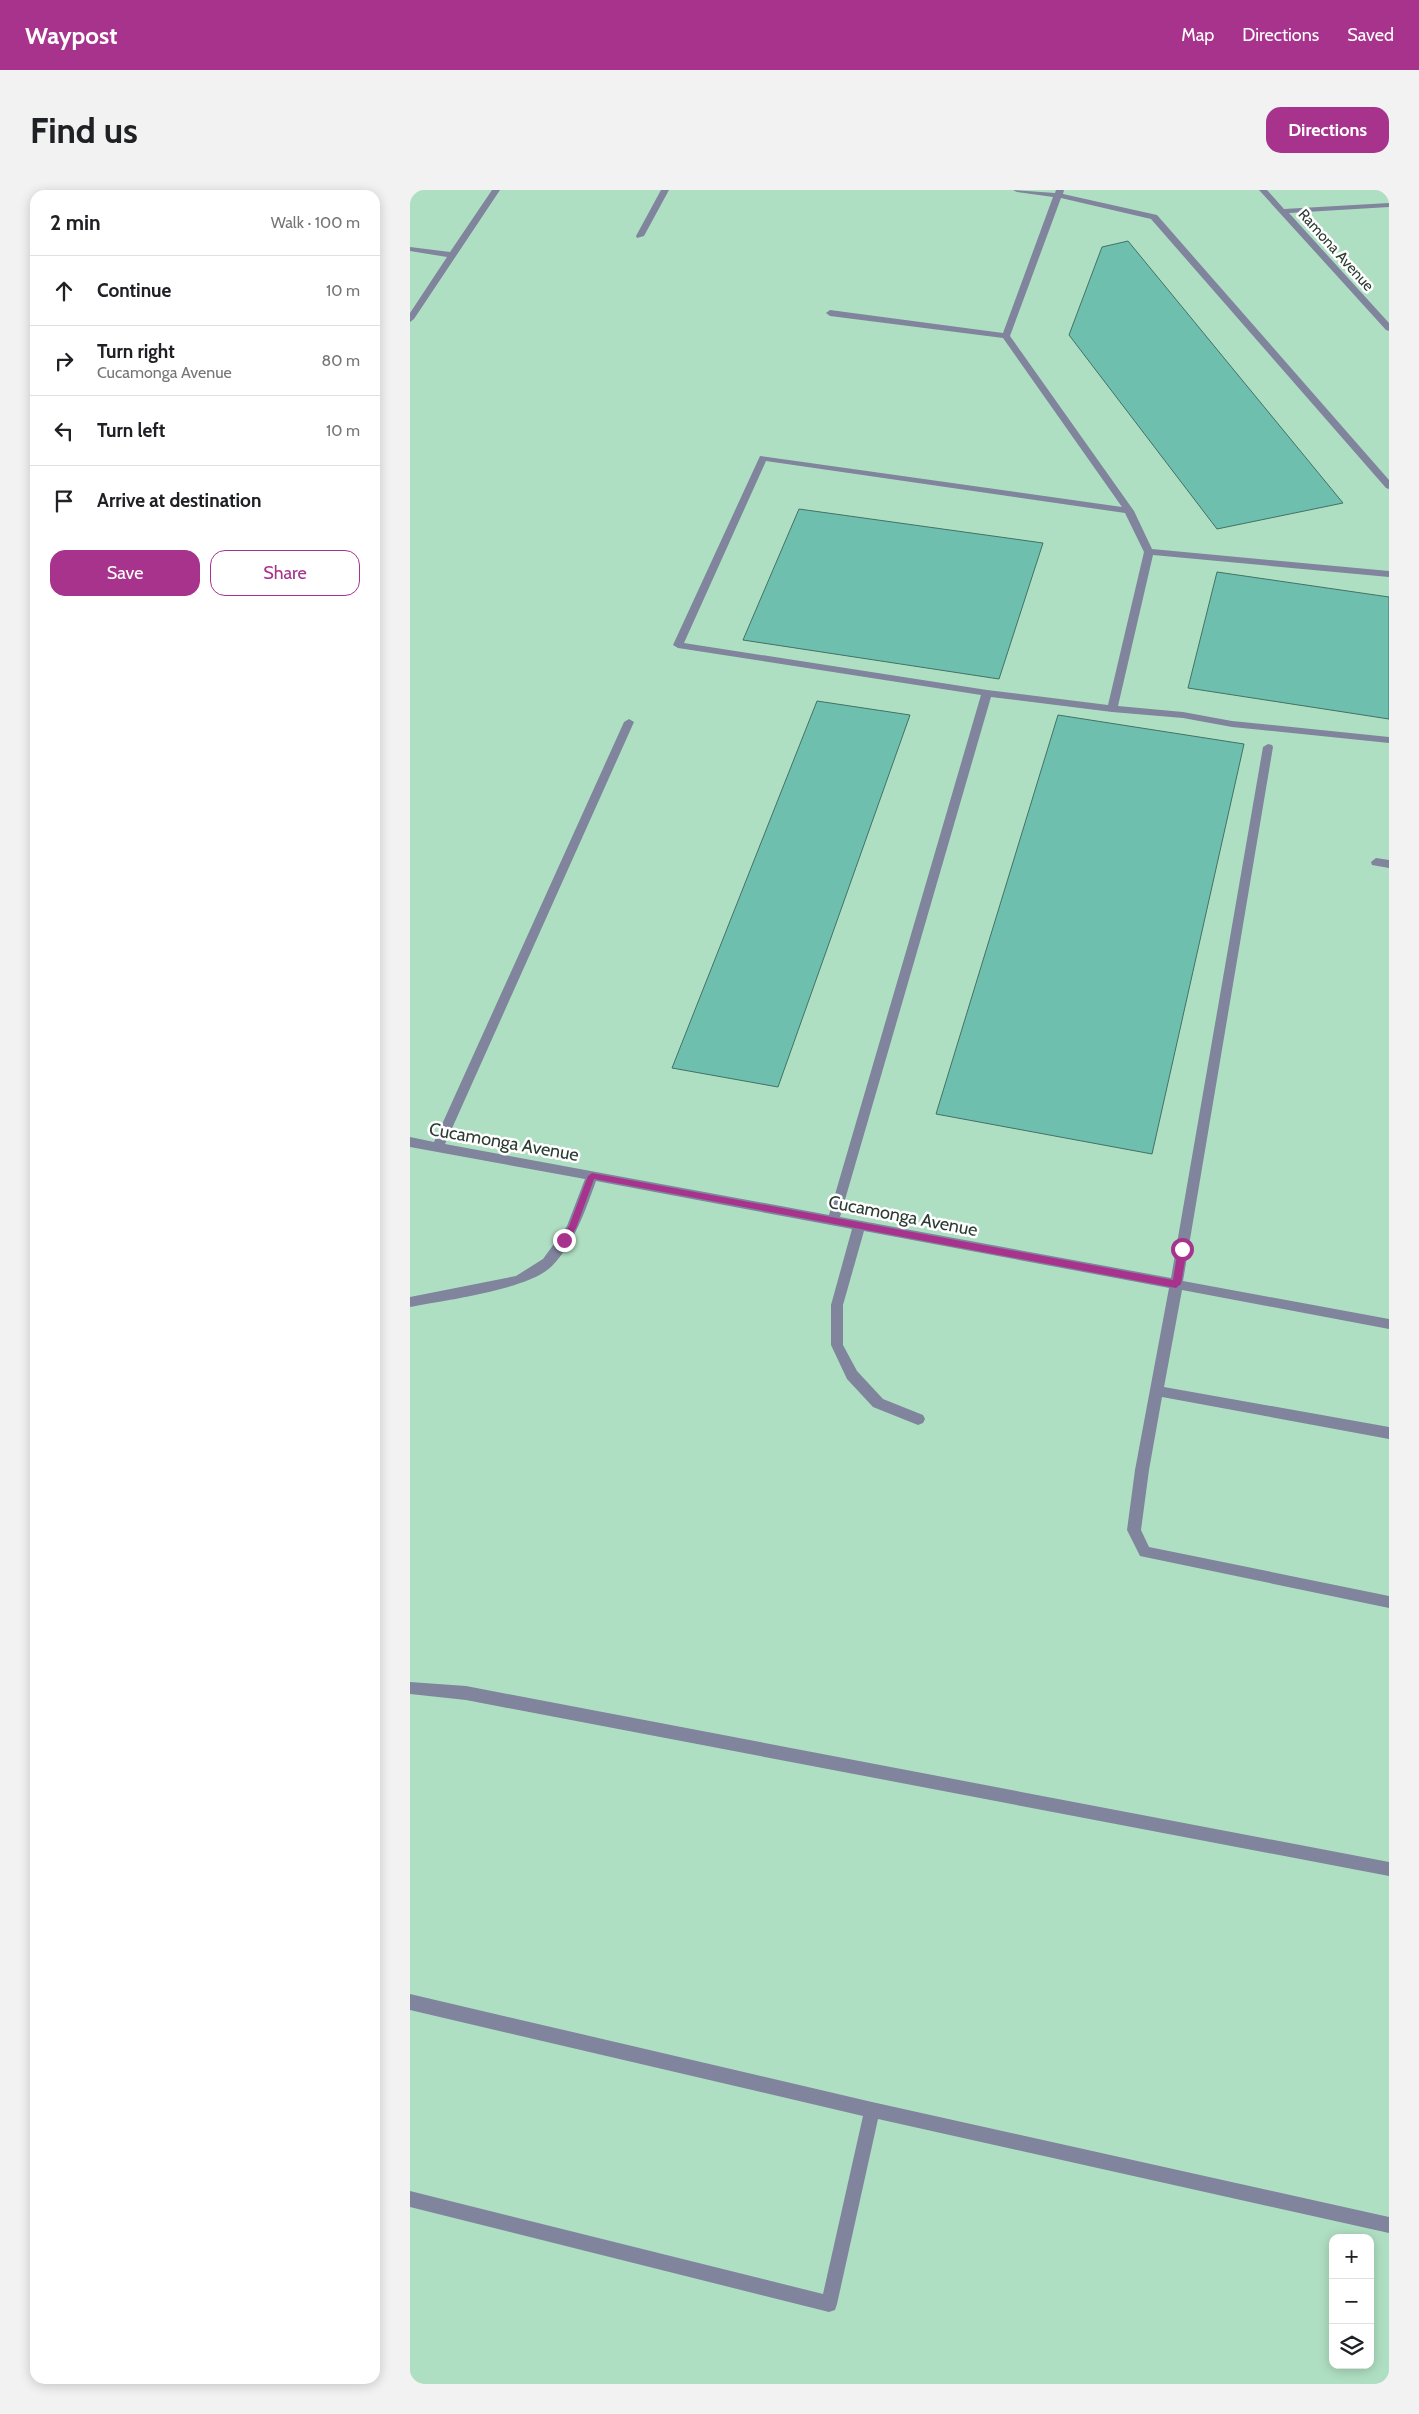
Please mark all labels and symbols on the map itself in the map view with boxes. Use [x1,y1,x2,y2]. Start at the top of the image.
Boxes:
street label: Ramona Avenue [1294,205,1378,295]
street label: Cucamonga Avenue [427,1118,581,1166]
street label: Cucamonga Avenue [827,1191,979,1241]
route end [553,1229,576,1252]
route start [1171,1238,1194,1261]

